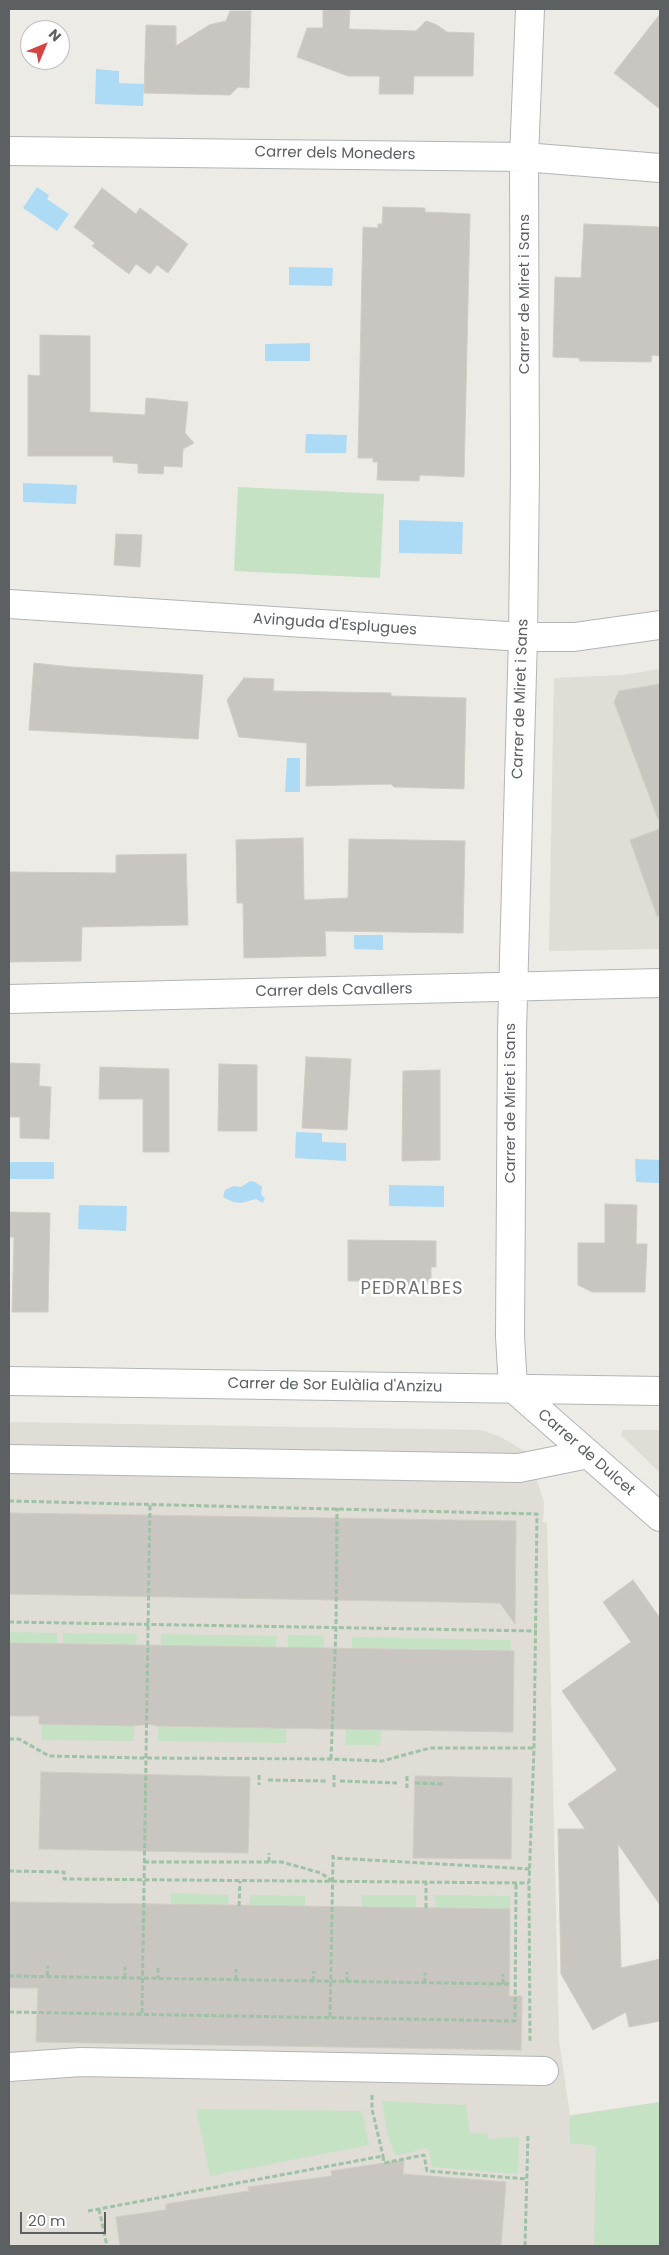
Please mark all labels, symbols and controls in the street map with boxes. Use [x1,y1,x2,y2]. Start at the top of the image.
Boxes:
north arrow [20,20,70,70]
text: N [44,24,66,46]
street label: Carrer dels Moneders [254,144,416,164]
street label: Carrer de Miret i Sans [516,214,534,374]
street label: Avinguda d'Esplugues [252,610,418,640]
street label: Carrer de Miret i Sans [509,619,533,779]
street label: Carrer dels Cavallers [255,981,413,1001]
street label: Carrer de Miret i Sans [502,1023,520,1183]
district label: PEDRALBES [359,1278,465,1300]
street label: Carrer de Sor Eulàlia d'Anzizu [227,1375,443,1397]
street label: Carrer de Dulcet [534,1406,638,1500]
scale bar [22,2202,109,2234]
text: 20 m [28,2210,66,2231]

